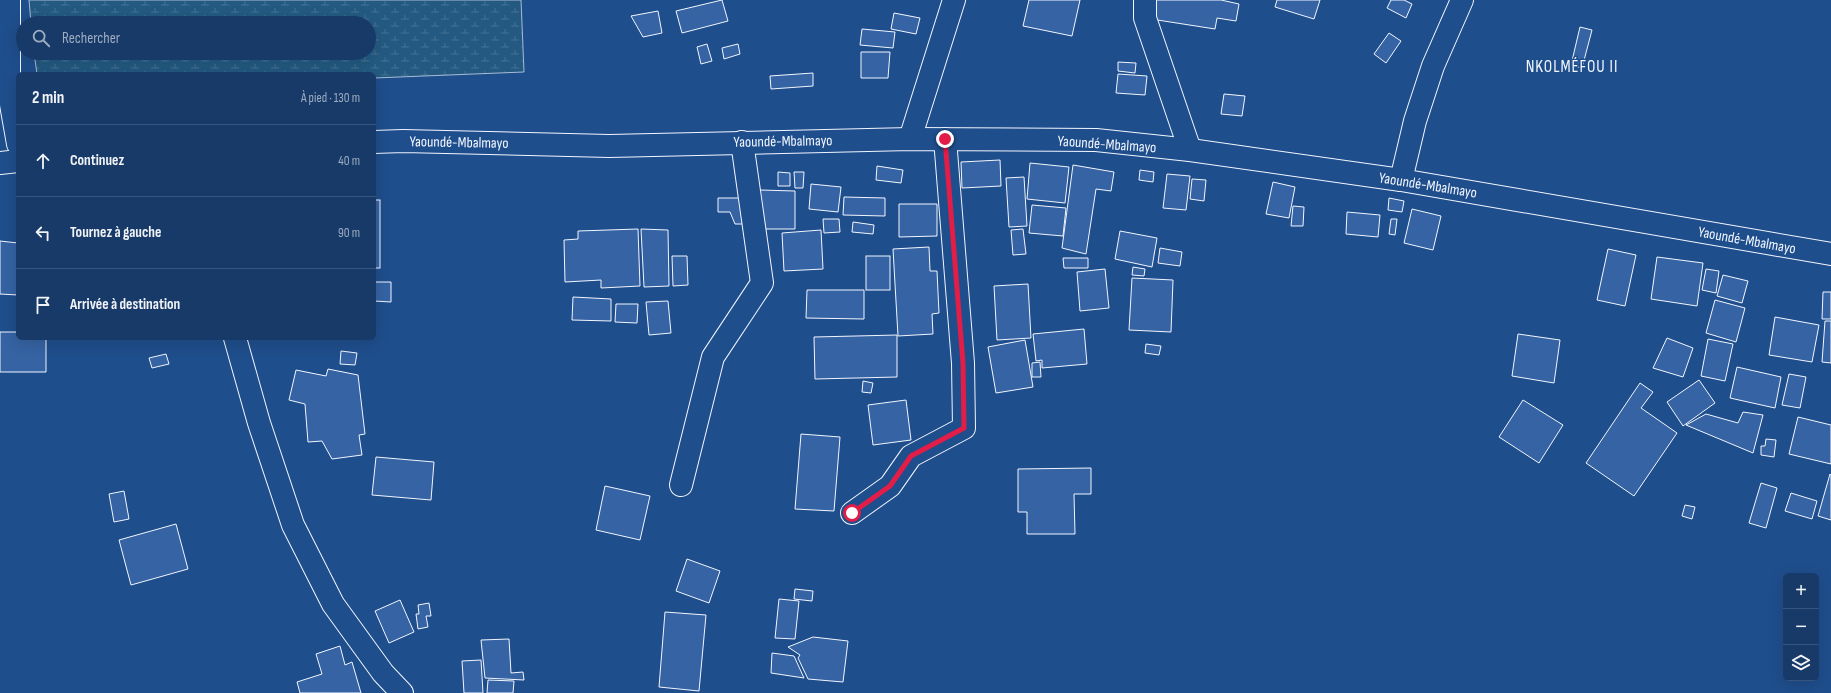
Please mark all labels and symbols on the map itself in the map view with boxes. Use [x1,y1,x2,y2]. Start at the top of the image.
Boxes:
district label: NKOLMÉFOU II [1526,57,1618,77]
route end [936,130,954,148]
street label: Yaoundé-Mbalmayo [733,131,833,152]
street label: Yaoundé-Mbalmayo [409,132,509,153]
street label: Yaoundé-Mbalmayo [1057,132,1157,157]
street label: Yaoundé-Mbalmayo [1378,168,1478,203]
street label: Yaoundé-Mbalmayo [1697,223,1797,258]
route start [843,504,861,522]

